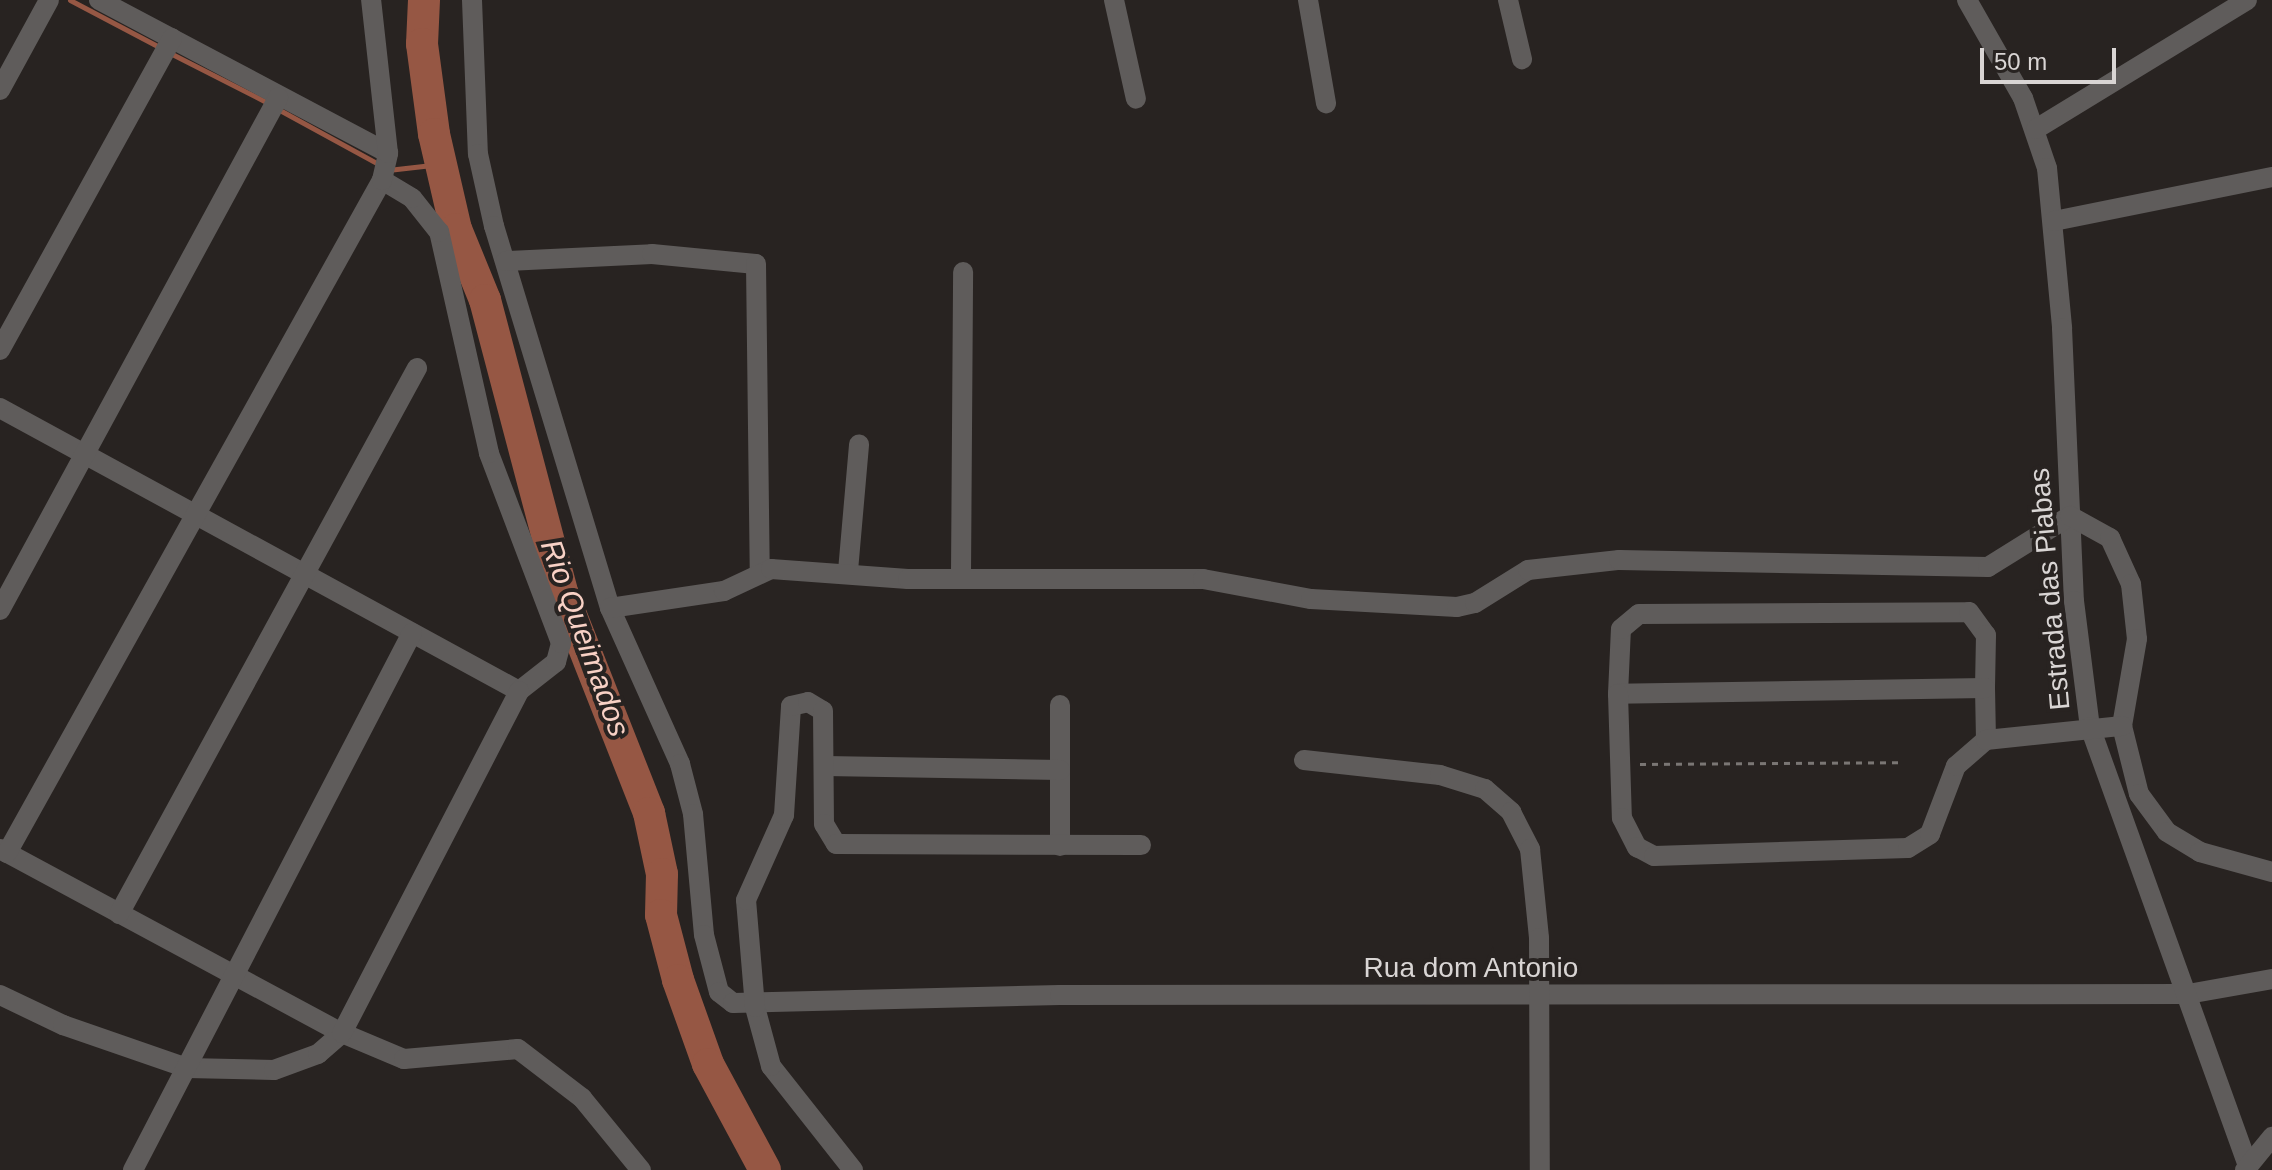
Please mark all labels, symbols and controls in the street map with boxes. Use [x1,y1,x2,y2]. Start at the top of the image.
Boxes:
scale bar [1984,32,2120,82]
text: 50 m [1994,48,2047,75]
street label: Estrada das Piabas [2023,467,2077,711]
water label: Rio Queimados [533,535,637,741]
street label: Rua dom Antonio [1363,951,1579,985]

